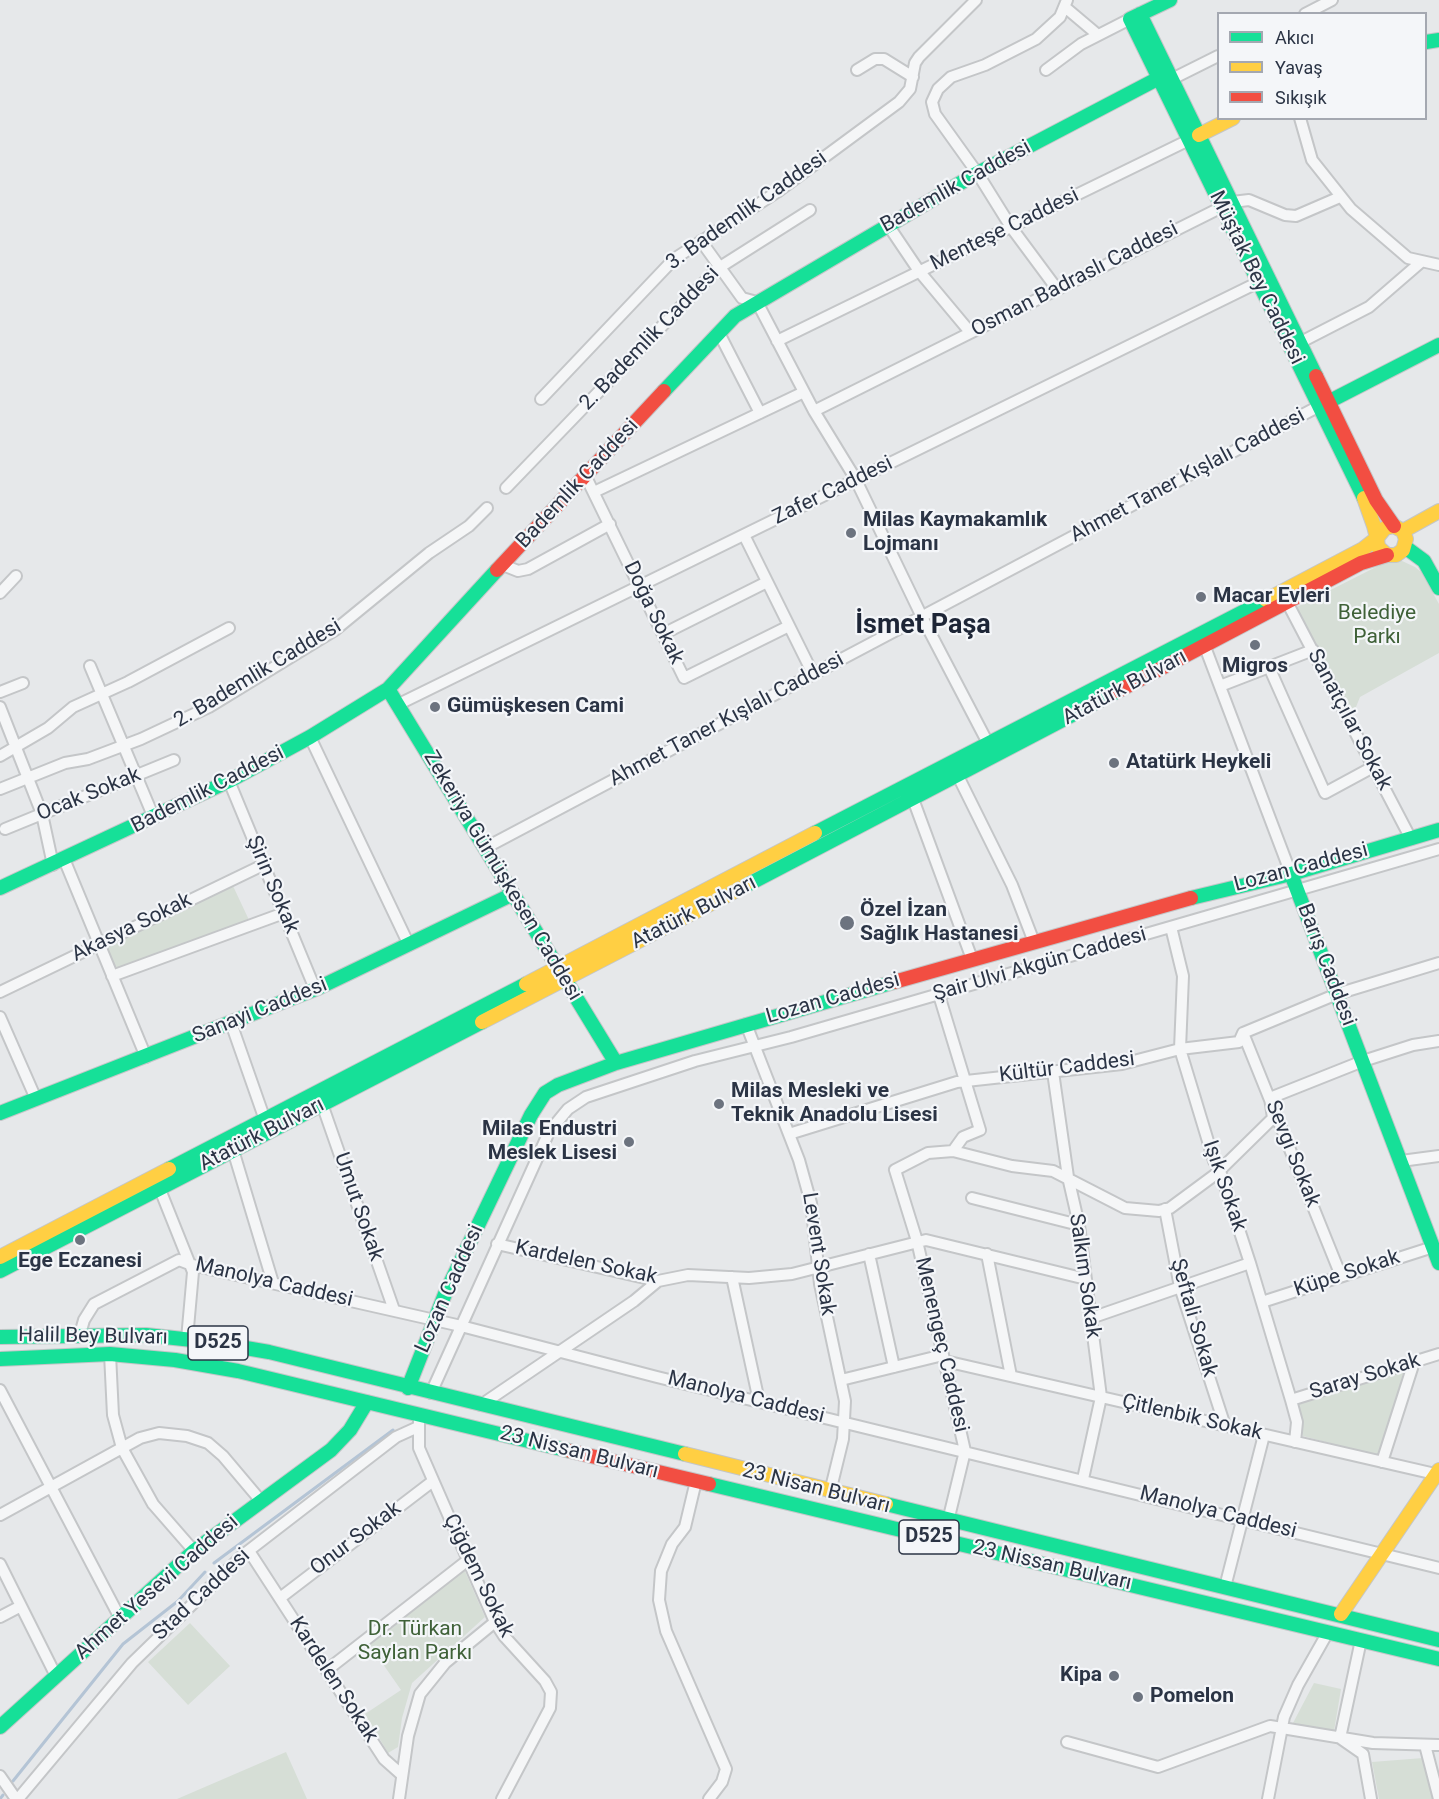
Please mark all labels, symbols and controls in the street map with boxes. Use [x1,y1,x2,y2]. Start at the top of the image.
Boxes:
legend [1217,12,1427,120]
text: Akıcı [1275,27,1314,48]
text: Yavaş [1275,57,1323,78]
text: Sıkışık [1275,87,1327,108]
street label: Bademlik Caddesi [876,135,1036,239]
street label: 3. Bademlik Caddesi [662,146,832,276]
street label: Menteşe Caddesi [927,183,1083,277]
street label: Müştak Bey Caddesi [1203,187,1309,369]
street label: Osman Badraslı Caddesi [967,217,1183,343]
street label: 2. Bademlik Caddesi [575,262,725,416]
street label: Ahmet Taner Kışlalı Caddesi [1066,403,1310,549]
street label: Bademlik Caddesi [512,414,644,554]
street label: Zafer Caddesi [769,451,897,531]
place label: Milas Kaymakamlık Lojmanı [863,508,1047,558]
marker: Milas Kaymakamlık Lojmanı [844,526,858,540]
street label: Doğa Sokak [617,557,689,669]
place label: Macar Evleri [1213,584,1330,610]
marker: Macar Evleri [1194,590,1208,604]
park label: Belediye Parkı [1338,601,1416,651]
district label: İsmet Paşa [855,610,991,642]
street label: 2. Bademlik Caddesi [170,614,346,734]
marker: Migros [1248,638,1262,652]
street label: Atatürk Bulvarı [1059,645,1191,731]
street label: Sanatçılar Sokak [1301,645,1397,795]
street label: Ahmet Taner Kışlalı Caddesi [605,647,849,793]
place label: Migros [1222,654,1288,680]
place label: Gümüşkesen Cami [447,694,624,720]
marker: Gümüşkesen Cami [428,700,442,714]
street label: Bademlik Caddesi [128,741,288,839]
street label: Zekeriya Gümüşkesen Caddesi [417,747,587,1005]
place label: Atatürk Heykeli [1126,750,1271,776]
marker: Atatürk Heykeli [1107,756,1121,770]
street label: Ocak Sokak [33,763,145,827]
street label: Şirin Sokak [240,832,304,938]
street label: Lozan Caddesi [1231,838,1371,898]
street label: Atatürk Bulvarı [627,871,761,955]
street label: Akasya Sokak [68,888,196,968]
place label: Özel İzan Sağlık Hastanesi [860,898,1019,948]
street label: Barış Caddesi [1291,900,1361,1030]
marker: Özel İzan Sağlık Hastanesi [838,914,856,932]
street label: Şair Ulvi Akgün Caddesi [930,922,1150,1008]
street label: Lozan Caddesi [763,968,903,1030]
street label: Sanayi Caddesi [189,973,331,1049]
street label: Kültür Caddesi [998,1047,1136,1089]
place label: Milas Mesleki ve Teknik Anadolu Lisesi [731,1079,938,1129]
street label: Atatürk Bulvarı [195,1093,329,1177]
marker: Milas Mesleki ve Teknik Anadolu Lisesi [712,1097,726,1111]
street label: Sevgi Sokak [1259,1097,1325,1211]
place label: Milas Endustri Meslek Lisesi [482,1117,617,1167]
marker: Milas Endustri Meslek Lisesi [622,1135,636,1149]
street label: Işık Sokak [1197,1137,1251,1235]
street label: Umut Sokak [328,1150,388,1264]
street label: Levent Sokak [796,1191,840,1317]
street label: Salkım Sokak [1063,1212,1105,1340]
street label: Lozan Caddesi [411,1221,489,1357]
marker: Ege Eczanesi [73,1233,87,1247]
street label: Kardelen Sokak [513,1236,659,1290]
street label: Küpe Sokak [1291,1245,1403,1303]
place label: Ege Eczanesi [18,1249,142,1275]
street label: Manolya Caddesi [193,1253,355,1313]
street label: Menengeç Caddesi [909,1255,973,1435]
street label: Şeftali Sokak [1164,1256,1222,1380]
street label: Halil Bey Bulvarı [18,1323,168,1351]
road number: D525 [188,1326,248,1360]
street label: Saray Sokak [1307,1348,1423,1406]
street label: Manolya Caddesi [665,1366,827,1430]
street label: Çitlenbik Sokak [1119,1390,1265,1446]
street label: 23 Nissan Bulvarı [497,1421,661,1485]
street label: 23 Nisan Bulvarı [739,1458,893,1520]
street label: Manolya Caddesi [1137,1481,1299,1545]
street label: Onur Sokak [306,1497,406,1581]
street label: Ahmet Yesevi Caddesi [70,1510,244,1666]
street label: Çiğdem Sokak [437,1510,519,1642]
road number: D525 [899,1520,959,1554]
street label: 23 Nissan Bulvarı [970,1535,1134,1597]
street label: Stad Caddesi [148,1544,256,1646]
street label: Kardelen Sokak [283,1612,383,1748]
park label: Dr. Türkan Saylan Parkı [358,1617,472,1667]
place label: Kipa [1060,1663,1102,1689]
marker: Kipa [1107,1669,1121,1683]
place label: Pomelon [1150,1684,1234,1710]
marker: Pomelon [1131,1690,1145,1704]

